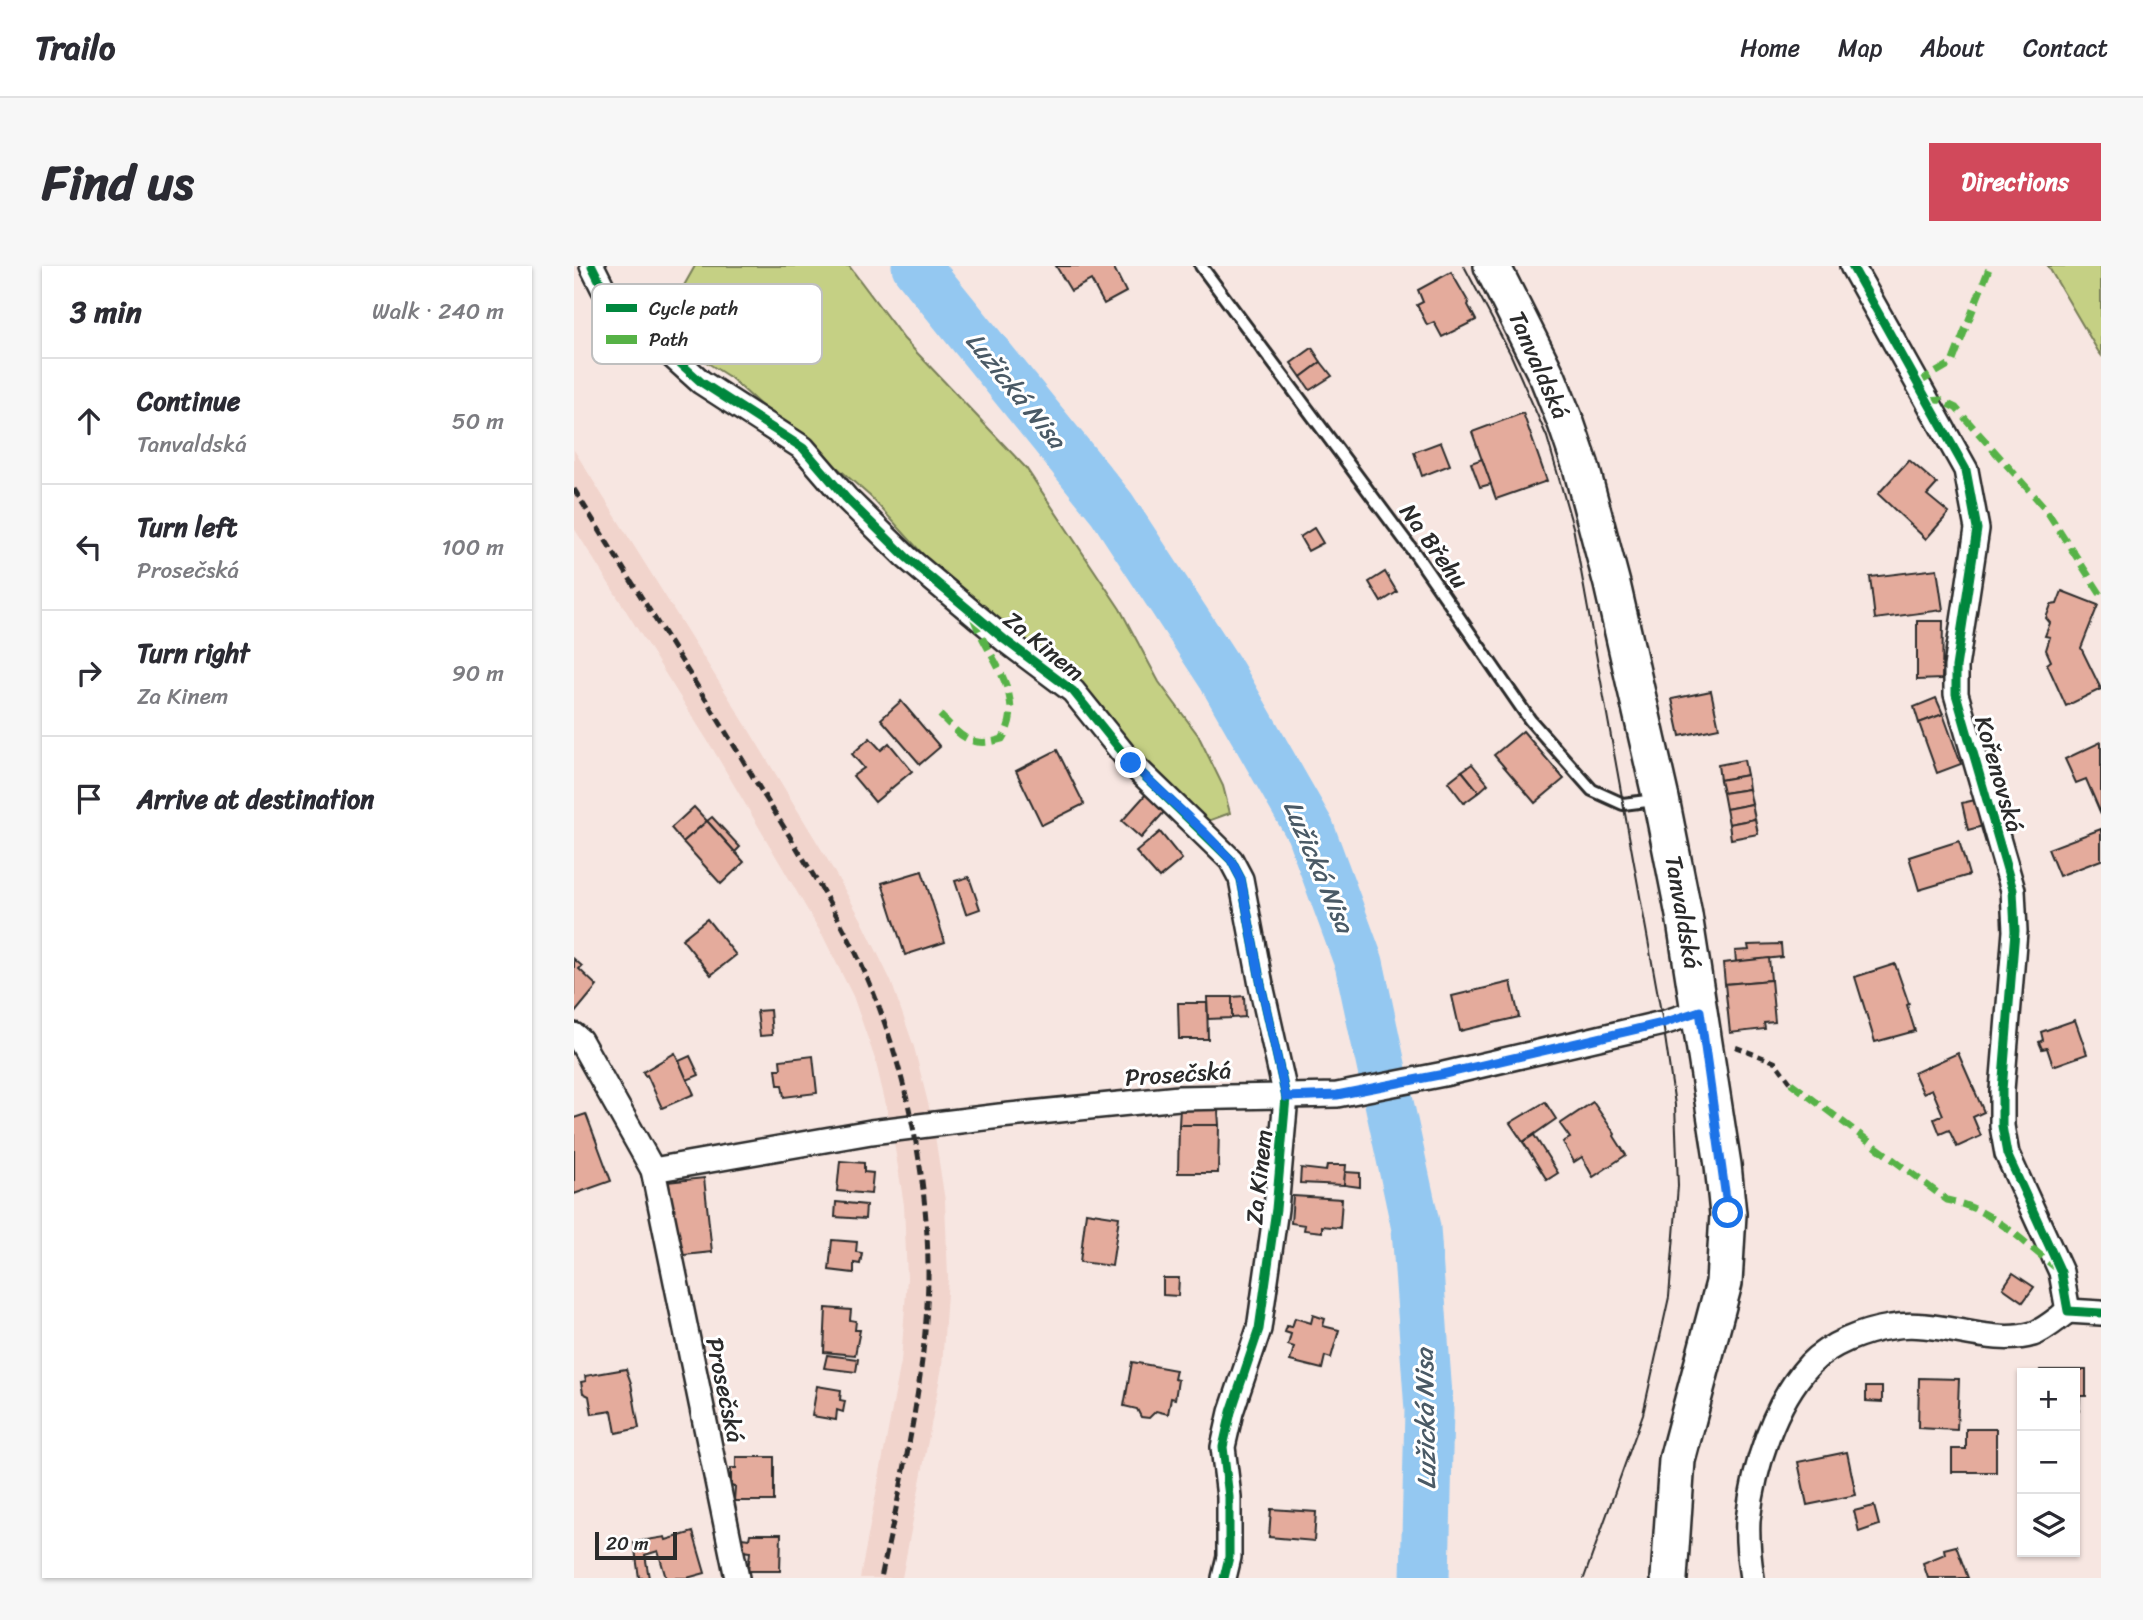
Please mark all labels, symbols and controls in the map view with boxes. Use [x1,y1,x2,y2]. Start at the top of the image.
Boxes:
text: Trailo [35,19,115,77]
text: Home [1740,27,1800,69]
text: Map [1838,27,1882,69]
text: About [1920,27,1985,69]
text: Contact [2023,27,2108,69]
text: Find us [42,139,194,226]
button: Directions [1929,143,2101,221]
legend [592,284,822,364]
text: 3 min [70,285,142,339]
text: Walk · 240 m [372,291,504,332]
text: Cycle path [649,292,738,325]
street label: Tanvaldská [1496,304,1582,426]
water label: Lužická Nisa [954,321,1079,461]
text: Path [649,323,688,356]
text: Continue [137,378,240,424]
text: 50 m [452,401,504,442]
icon: ahead [70,402,108,440]
text: Tanvaldská [137,424,247,465]
street label: Na Břehu [1388,494,1480,598]
text: Turn left [137,504,237,550]
text: 100 m [441,527,504,568]
icon: left [70,528,108,566]
text: Prosečská [137,550,239,591]
street label: Za Kinem [994,600,1094,692]
text: Turn right [137,630,250,676]
text: 90 m [452,653,504,694]
icon: right [70,654,108,692]
text: Za Kinem [137,676,229,717]
street label: Kořenovská [1962,711,2036,837]
route end [1115,747,1146,778]
text: Arrive at destination [137,776,374,822]
icon: arrive [70,780,108,818]
water label: Lužická Nisa [1270,792,1368,942]
street label: Tanvaldská [1652,852,1714,972]
street label: Prosečská [1123,1049,1233,1099]
street label: Za Kinem [1233,1127,1285,1227]
route start [1712,1197,1743,1228]
street label: Prosečská [693,1334,757,1446]
water label: Lužická Nisa [1401,1346,1449,1490]
map controls [2017,1368,2080,1557]
button: + [2017,1368,2080,1431]
button: − [2017,1431,2080,1494]
button: layers [2017,1494,2080,1557]
text: 20 m [606,1527,649,1560]
scale bar [595,1529,677,1561]

